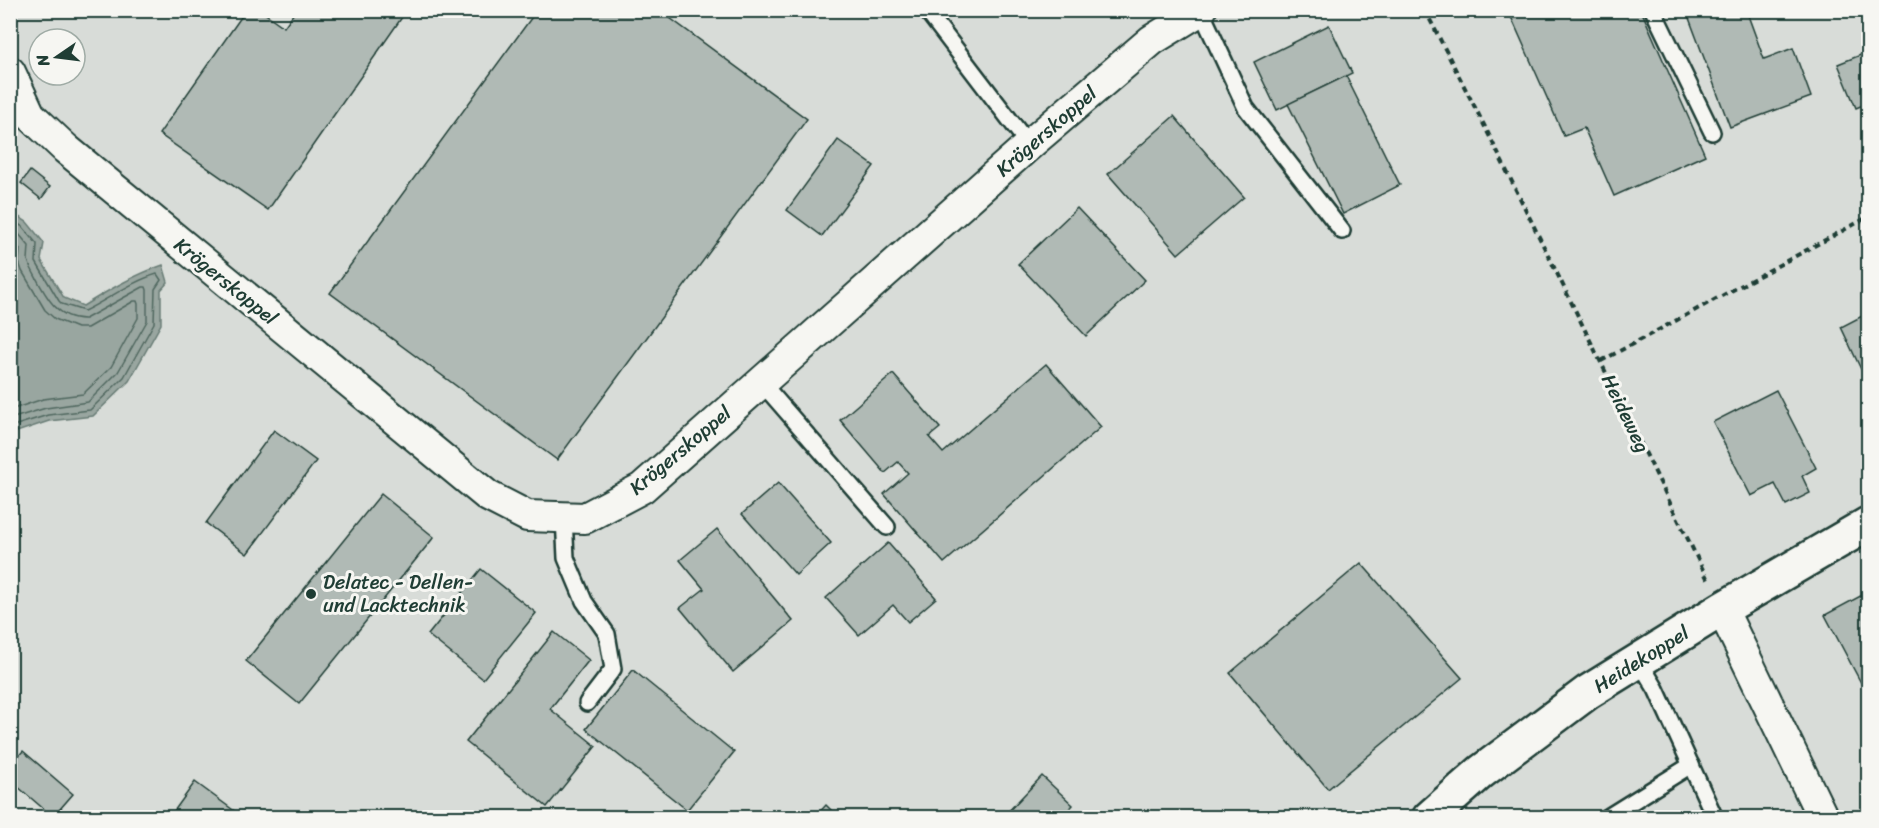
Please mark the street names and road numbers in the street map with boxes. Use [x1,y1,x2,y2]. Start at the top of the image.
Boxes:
street label: Krögerskoppel [987,76,1106,186]
street label: Krögerskoppel [166,228,286,335]
street label: Heideweg [1591,368,1660,459]
street label: Krögerskoppel [621,396,741,504]
street label: Heidekoppel [1586,615,1697,703]

